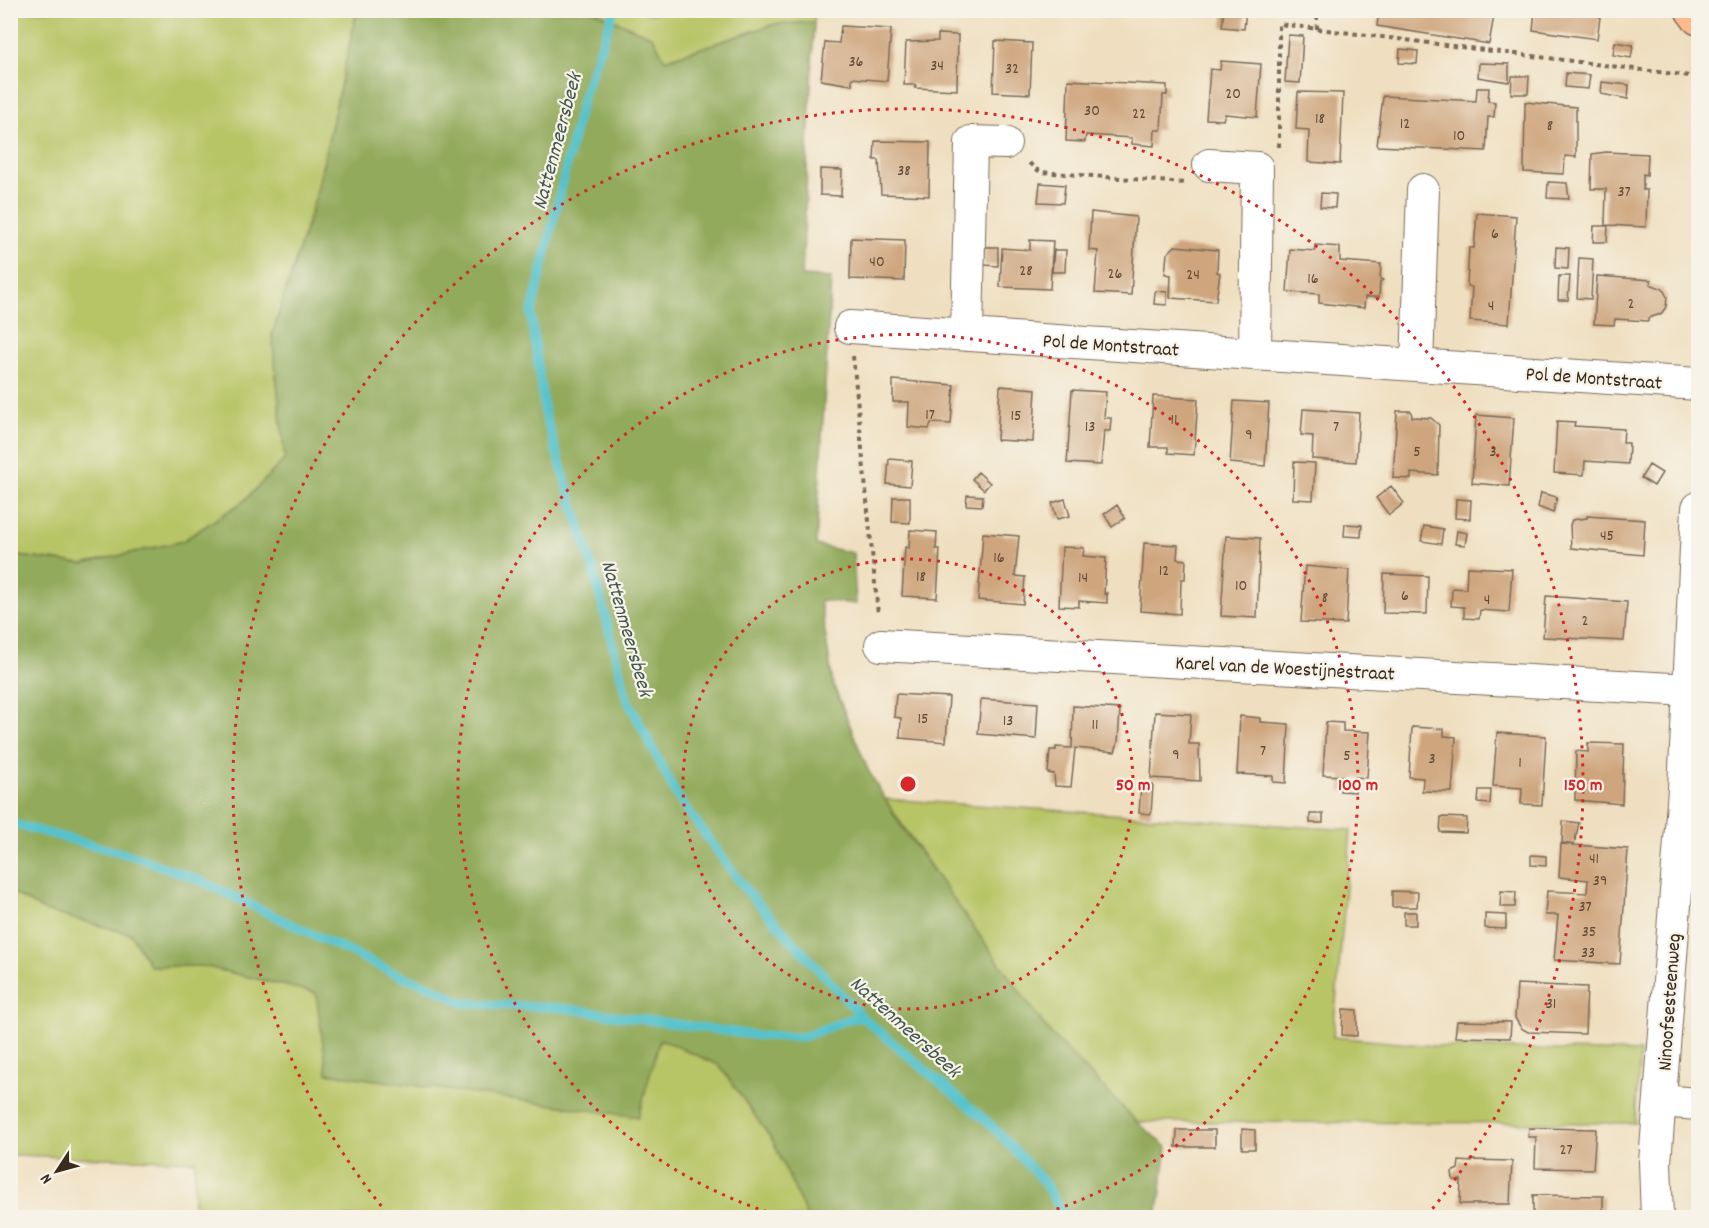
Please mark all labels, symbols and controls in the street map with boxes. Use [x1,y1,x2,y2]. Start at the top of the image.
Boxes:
house number: 36 [849,51,864,74]
house number: 34 [930,55,944,78]
house number: 32 [1005,58,1019,81]
water label: Nattenmeersbeek [526,68,592,213]
house number: 20 [1225,83,1241,106]
house number: 30 [1084,100,1100,123]
house number: 22 [1132,103,1146,126]
house number: 18 [1315,108,1325,131]
house number: 12 [1400,113,1410,136]
house number: 8 [1547,115,1553,138]
house number: 10 [1453,125,1465,148]
house number: 38 [897,160,911,183]
house number: 37 [1617,181,1631,204]
house number: 6 [1491,223,1499,246]
house number: 40 [869,251,885,274]
house number: 28 [1019,260,1033,283]
house number: 26 [1108,263,1123,286]
house number: 24 [1186,264,1200,287]
house number: 16 [1307,268,1319,291]
house number: 2 [1628,293,1635,316]
house number: 4 [1488,295,1494,318]
street label: Pol de Montstraat [1042,328,1180,366]
street label: Pol de Montstraat [1525,361,1663,399]
house number: 17 [925,404,935,427]
house number: 15 [1011,405,1021,428]
house number: 11 [1170,409,1178,432]
house number: 13 [1085,416,1095,439]
house number: 7 [1333,416,1339,439]
house number: 9 [1245,424,1253,447]
house number: 5 [1413,441,1421,464]
house number: 3 [1489,441,1497,464]
house number: 45 [1600,525,1614,548]
house number: 16 [993,547,1005,570]
water label: Nattenmeersbeek [591,557,660,703]
house number: 12 [1159,560,1169,583]
house number: 18 [916,566,926,589]
house number: 14 [1078,567,1088,590]
house number: 10 [1235,575,1247,598]
house number: 6 [1401,585,1409,608]
house number: 8 [1322,587,1328,610]
house number: 4 [1484,589,1490,612]
house number: 2 [1582,610,1589,633]
street label: Karel van de Woestijnestraat [1174,650,1395,690]
house number: 15 [918,708,928,731]
house number: 13 [1003,710,1013,733]
house number: 11 [1091,714,1099,737]
house number: 7 [1260,740,1266,763]
house number: 9 [1172,744,1180,767]
house number: 5 [1343,745,1351,768]
house number: 3 [1428,748,1436,771]
house number: 1 [1518,752,1522,775]
centre of rings [898,774,918,794]
text: 50 m [1116,774,1150,799]
text: 100 m [1338,774,1378,799]
text: 150 m [1564,774,1602,799]
house number: 41 [1589,848,1599,871]
house number: 39 [1593,870,1607,893]
house number: 37 [1578,896,1592,919]
house number: 35 [1582,921,1596,944]
street label: Ninoofsesteenweg [1652,932,1690,1072]
house number: 33 [1581,942,1595,965]
water label: Nattenmeersbeek [842,970,968,1088]
house number: 31 [1546,993,1556,1016]
house number: 27 [1559,1139,1573,1162]
north arrow [27,1141,87,1201]
text: N [35,1168,59,1188]

